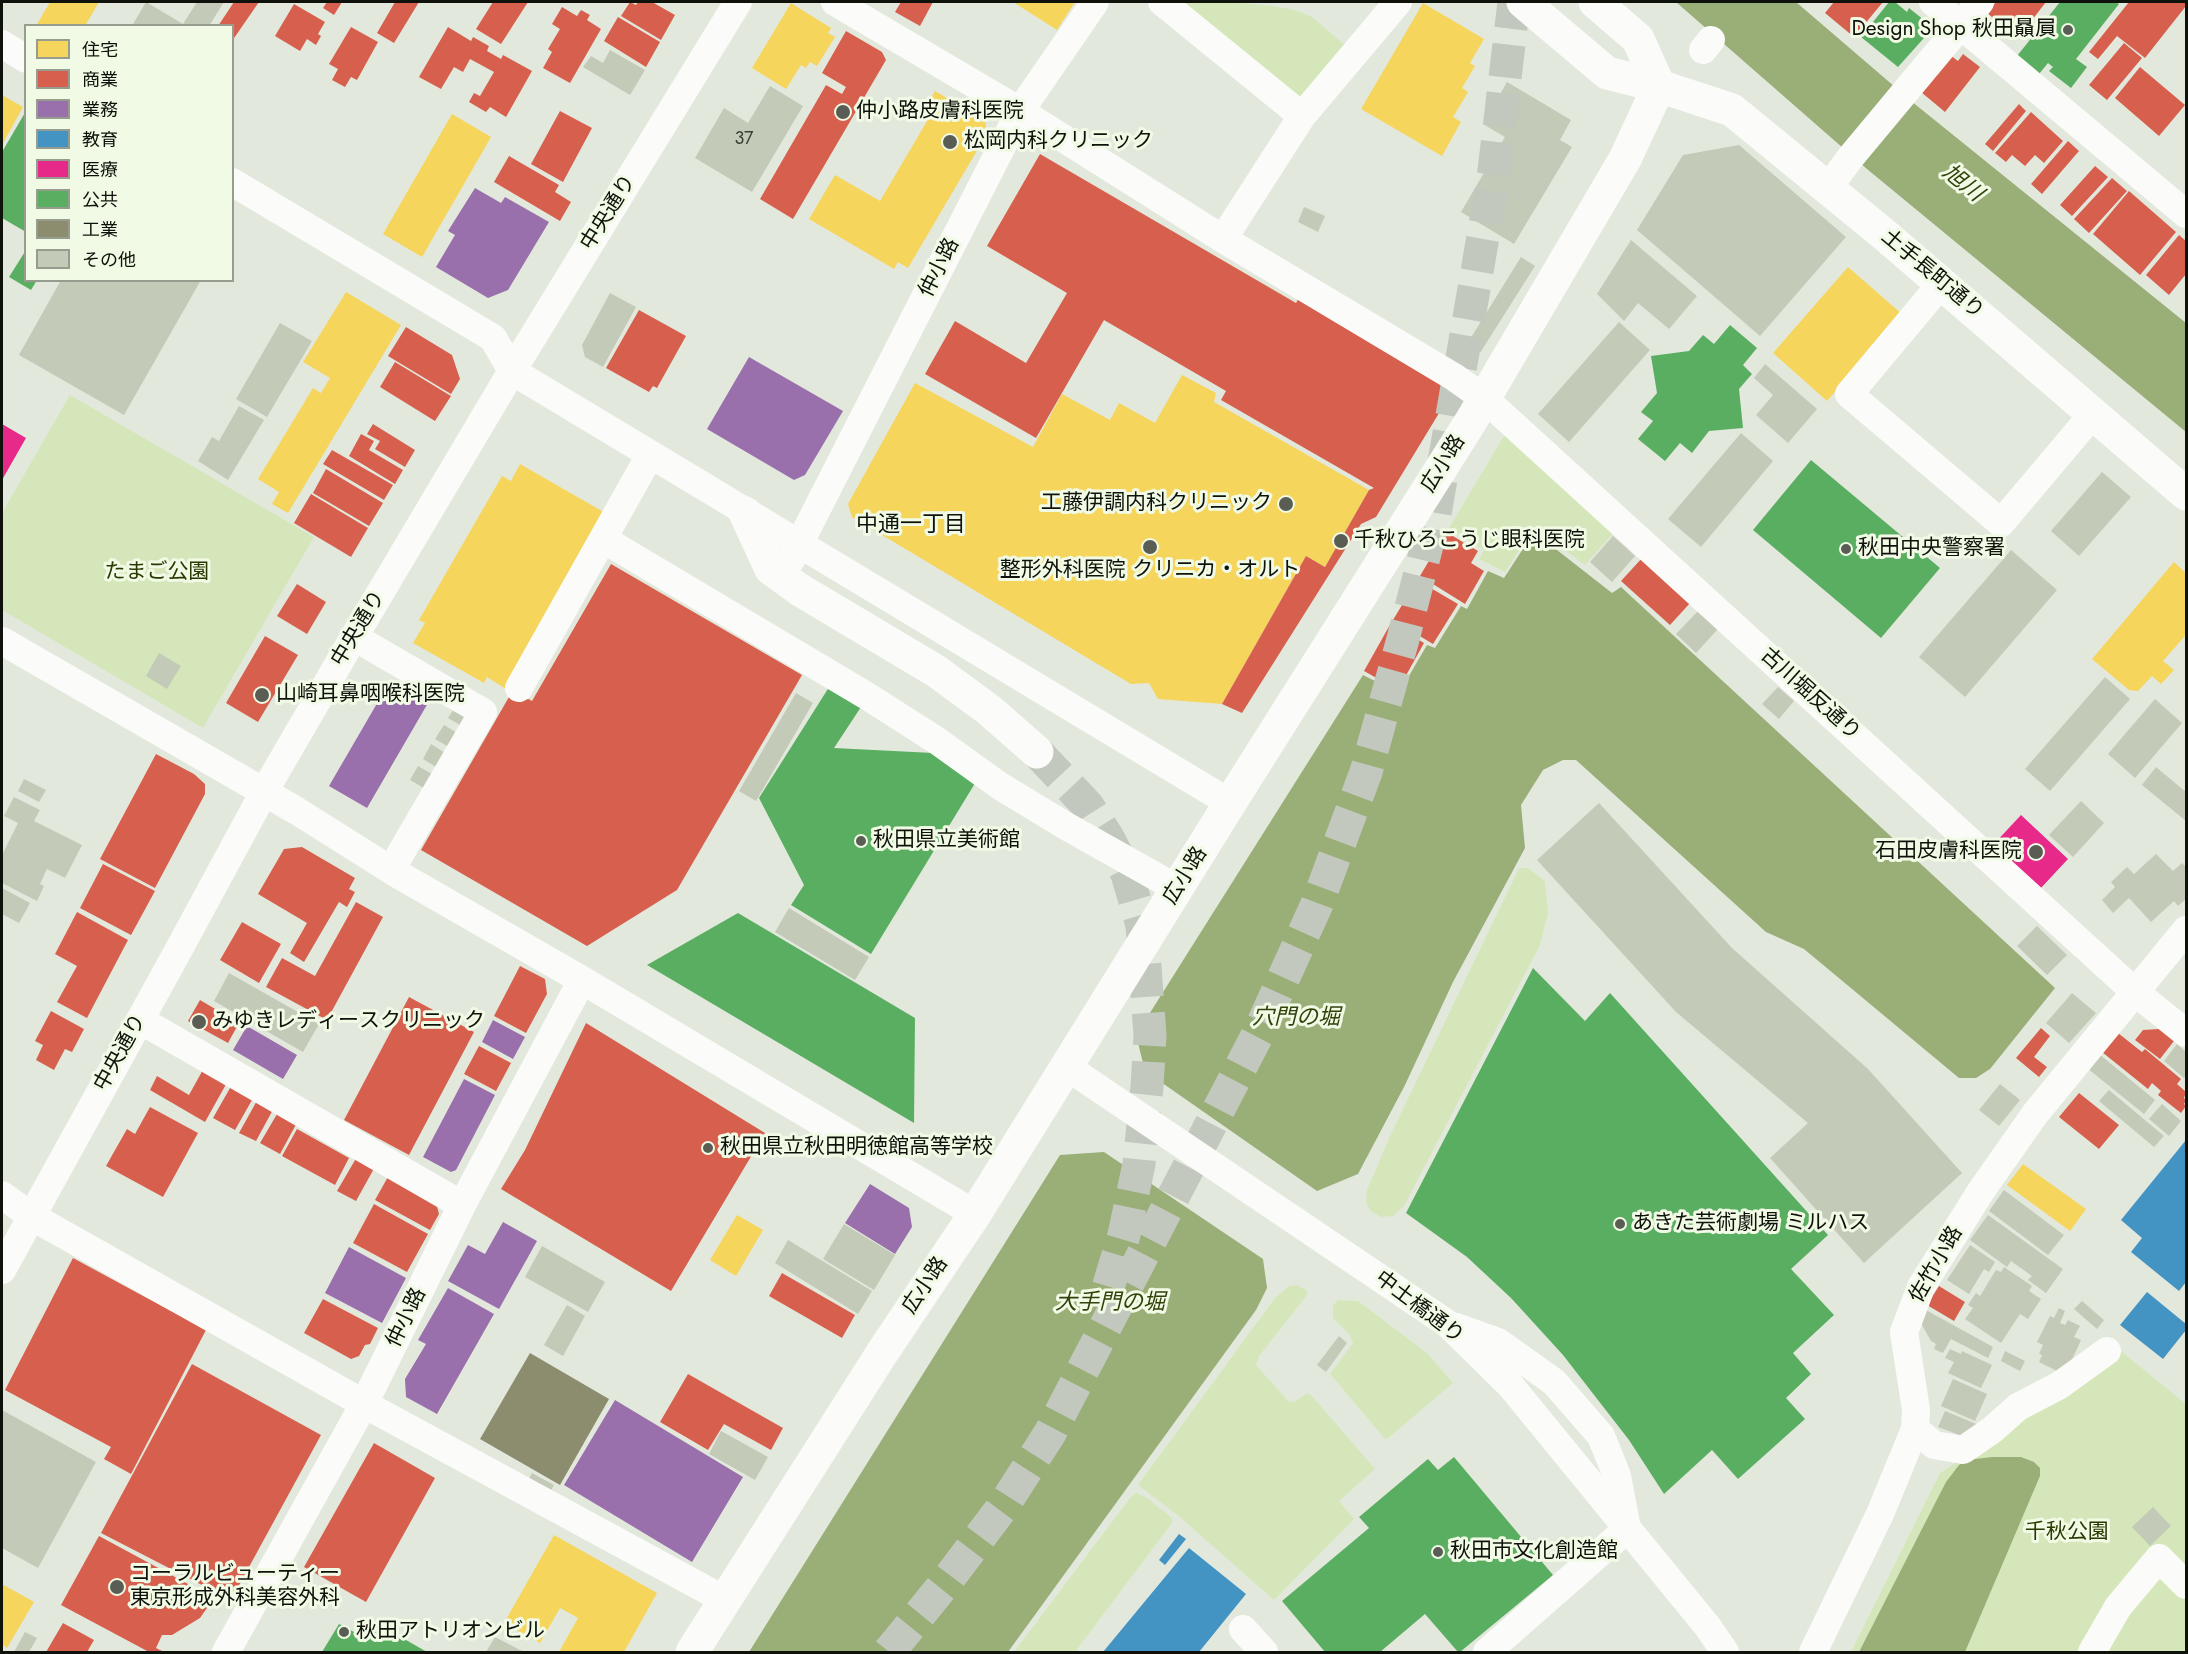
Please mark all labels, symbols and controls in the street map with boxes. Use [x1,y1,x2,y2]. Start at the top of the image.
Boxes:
place label: Design Shop 秋田贔屓 [1851,17,2056,43]
marker: Design Shop 秋田贔屓 [2061,23,2075,37]
legend [24,24,234,282]
text: 住宅 [82,37,118,63]
text: 商業 [82,67,118,93]
text: 業務 [82,97,118,123]
place label: 仲小路皮膚科医院 [856,99,1024,125]
marker: 仲小路皮膚科医院 [834,103,852,121]
text: 教育 [82,127,118,153]
house number: 37 [734,129,754,151]
place label: 松岡内科クリニック [964,129,1153,155]
marker: 松岡内科クリニック [941,133,959,151]
text: 医療 [82,157,118,183]
water label: 旭川 [1937,160,1987,208]
street label: 中央通り [576,171,642,255]
text: 公共 [82,187,118,213]
text: 工業 [82,217,118,243]
street label: 土手長町通り [1876,225,1988,325]
street label: 仲小路 [914,234,966,302]
text: その他 [82,247,136,273]
street label: 広小路 [1417,431,1471,497]
place label: 工藤伊調内科クリニック [1041,491,1272,517]
marker: 工藤伊調内科クリニック [1277,495,1295,513]
district label: 中通一丁目 [856,513,966,539]
place label: 千秋ひろこうじ眼科医院 [1354,528,1585,554]
marker: 千秋ひろこうじ眼科医院 [1332,532,1350,550]
place label: 秋田中央警察署 [1858,536,2005,562]
marker: 整形外科医院 クリニカ・オルト [1141,538,1159,556]
marker: 秋田中央警察署 [1839,542,1853,556]
place label: 整形外科医院 クリニカ・オルト [1000,558,1300,584]
park label: たまご公園 [105,560,209,586]
street label: 中央通り [327,587,391,671]
street label: 古川堀反通り [1755,643,1865,747]
place label: 山崎耳鼻咽喉科医院 [276,682,465,708]
marker: 山崎耳鼻咽喉科医院 [253,686,271,704]
place label: 秋田県立美術館 [873,828,1020,854]
marker: 秋田県立美術館 [854,834,868,848]
place label: 石田皮膚科医院 [1875,839,2022,865]
street label: 広小路 [1159,843,1213,909]
marker: 石田皮膚科医院 [2027,843,2045,861]
water label: 穴門の堀 [1252,1006,1340,1032]
place label: みゆきレディースクリニック [212,1009,485,1035]
street label: 中央通り [90,1010,152,1096]
marker: みゆきレディースクリニック [190,1013,208,1031]
place label: 秋田県立秋田明徳館高等学校 [720,1135,993,1161]
marker: 秋田県立秋田明徳館高等学校 [701,1141,715,1155]
place label: あきた芸術劇場 ミルハス [1632,1211,1869,1237]
marker: あきた芸術劇場 ミルハス [1613,1217,1627,1231]
street label: 佐竹小路 [1905,1222,1969,1308]
street label: 広小路 [898,1253,954,1319]
street label: 中土橋通り [1369,1266,1469,1350]
street label: 仲小路 [382,1284,432,1352]
water label: 大手門の堀 [1055,1291,1165,1317]
park label: 千秋公園 [2025,1520,2109,1546]
place label: 秋田市文化創造館 [1450,1539,1618,1565]
marker: 秋田市文化創造館 [1431,1545,1445,1559]
place label: コーラルビューティー 東京形成外科美容外科 [130,1562,340,1612]
marker: コーラルビューティー 東京形成外科美容外科 [108,1578,126,1596]
place label: 秋田アトリオンビル [356,1619,545,1645]
marker: 秋田アトリオンビル [337,1625,351,1639]

